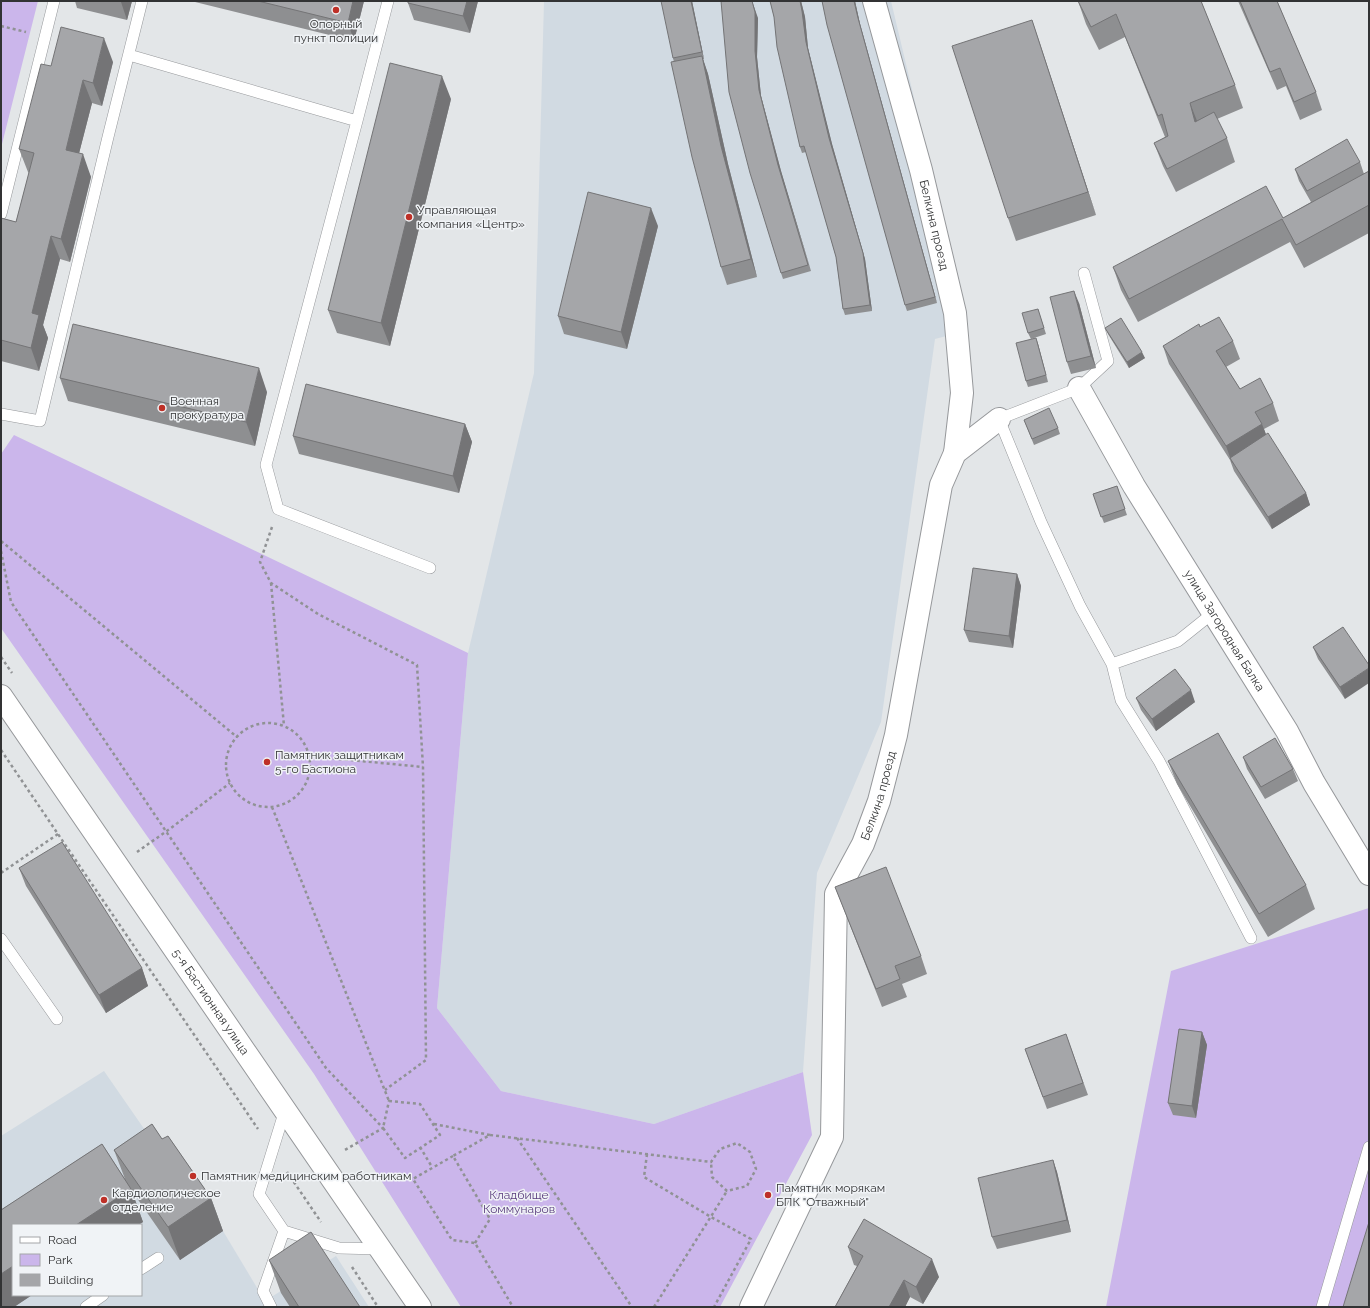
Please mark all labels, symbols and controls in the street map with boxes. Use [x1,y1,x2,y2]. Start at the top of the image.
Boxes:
marker: Опорный пункт полиции [331,5,341,15]
place label: Опорный пункт полиции [294,17,378,45]
street label: Белкина проезд [917,178,952,272]
place label: Управляющая компания «Центр» [417,203,525,231]
marker: Управляющая компания «Центр» [404,212,414,222]
place label: Военная прокуратура [170,394,244,422]
marker: Военная прокуратура [157,403,167,413]
street label: улица Загородная Балка [1181,567,1268,694]
place label: Памятник защитникам 5-го Бастиона [275,748,404,776]
street label: Белкина проезд [858,750,899,842]
marker: Памятник защитникам 5-го Бастиона [262,757,272,767]
street label: 5-я Бастионная улица [170,946,252,1058]
place label: Памятник медицинским работникам [201,1169,411,1183]
marker: Памятник медицинским работникам [188,1171,198,1181]
place label: Памятник морякам БПК "Отважный" [776,1181,885,1209]
place label: Кардиологическое отделение [112,1186,221,1214]
park label: Кладбище Коммунаров [483,1188,555,1216]
marker: Памятник морякам БПК "Отважный" [763,1190,773,1200]
marker: Кардиологическое отделение [99,1195,109,1205]
legend [12,1224,142,1296]
text: Road [48,1233,77,1247]
text: Park [48,1253,73,1267]
text: Building [48,1273,94,1287]

